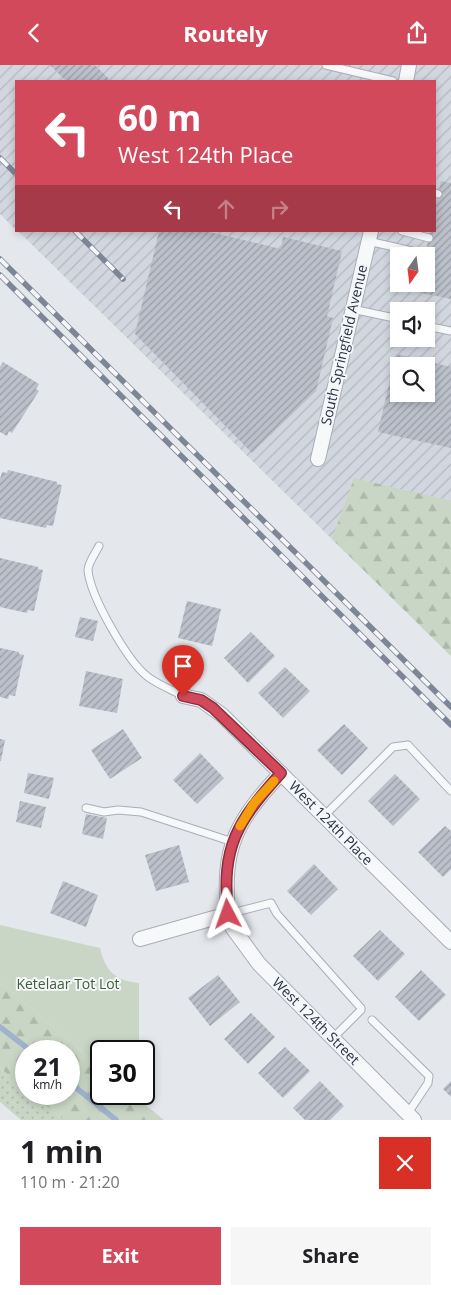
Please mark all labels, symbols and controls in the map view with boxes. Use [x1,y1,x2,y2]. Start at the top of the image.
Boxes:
text: Routely [183,18,268,48]
icon: back [20,19,48,47]
icon: share [403,19,431,47]
text: 60 m [118,94,201,141]
icon: left [35,100,100,165]
text: West 124th Place [118,139,293,169]
icon: left [159,195,187,223]
icon: ahead [212,195,240,223]
icon: right [265,195,293,223]
north arrow [390,247,435,293]
map controls [390,247,435,402]
street label: South Springfield Avenue [316,263,371,427]
button: sound [390,302,435,347]
button: search [390,357,435,402]
pin [162,645,204,696]
icon: arrive [169,652,197,680]
street label: West 124th Place [285,776,378,869]
position arrow [201,887,253,939]
street label: West 124th Street [268,973,364,1069]
park label: Ketelaar Tot Lot [16,974,120,993]
speed limit sign: 30 [90,1040,155,1105]
text: 21 [33,1049,62,1083]
text: km/h [33,1076,62,1093]
text: 1 min [20,1131,103,1172]
button: close [379,1137,431,1189]
text: 110 m · 21:20 [20,1171,120,1193]
button: Exit [20,1227,221,1285]
button: Share [231,1227,431,1285]

